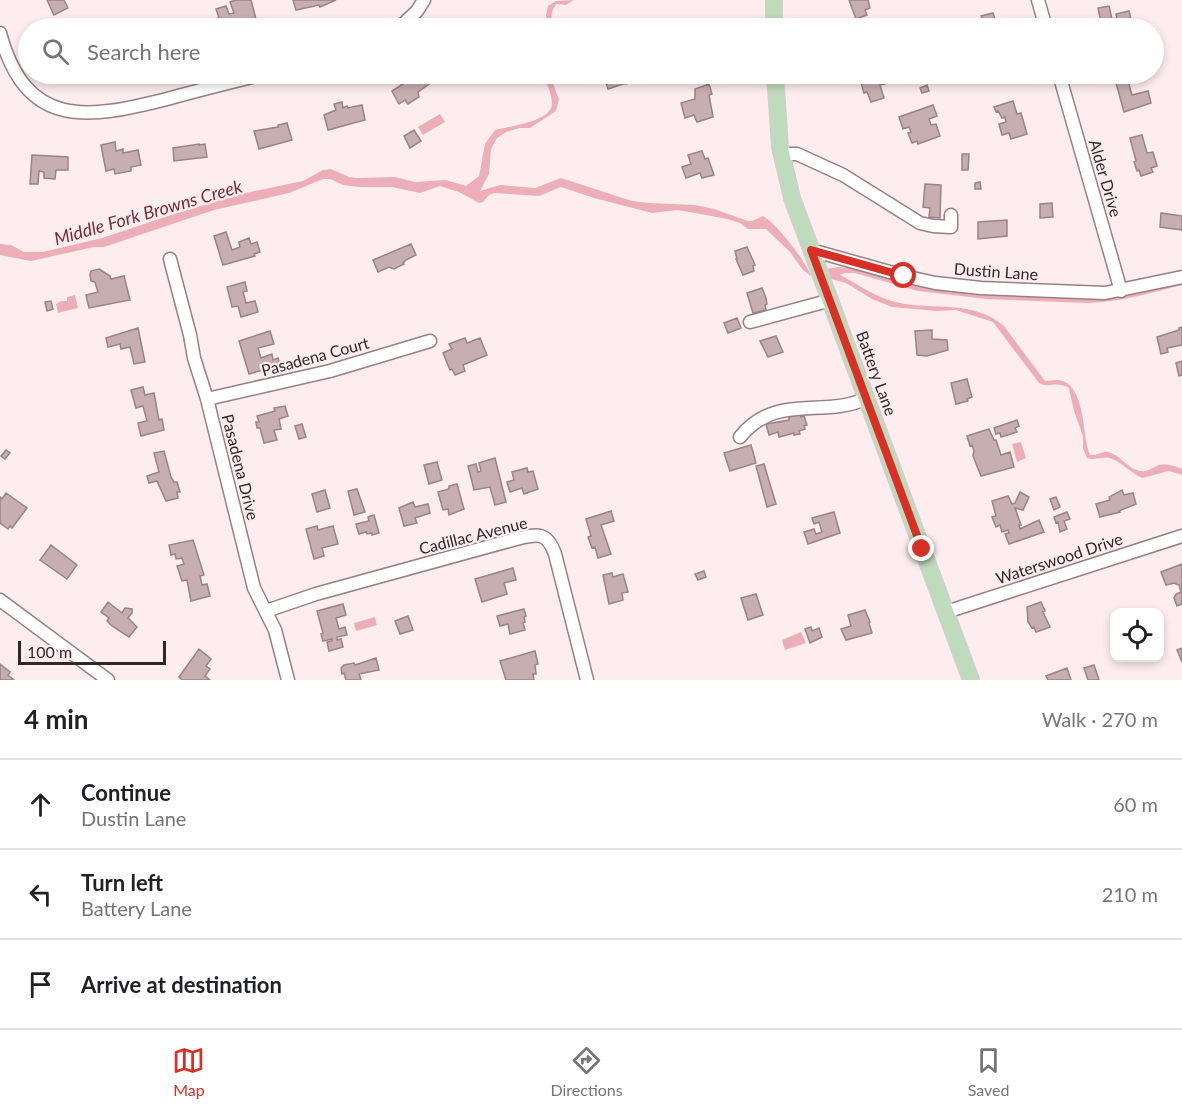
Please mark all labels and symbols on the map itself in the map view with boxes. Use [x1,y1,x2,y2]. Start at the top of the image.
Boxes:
street label: Alder Drive [1086,137,1126,219]
water label: Middle Fork Browns Creek [51,174,245,249]
street label: Dustin Lane [953,259,1039,283]
route start [890,262,916,288]
street label: Battery Lane [853,328,901,418]
street label: Pasadena Court [259,332,371,379]
street label: Pasadena Drive [219,412,263,522]
street label: Cadillac Avenue [417,512,529,558]
street label: Waterswood Drive [993,529,1125,587]
route end [908,535,934,561]
scale bar [18,638,166,666]

